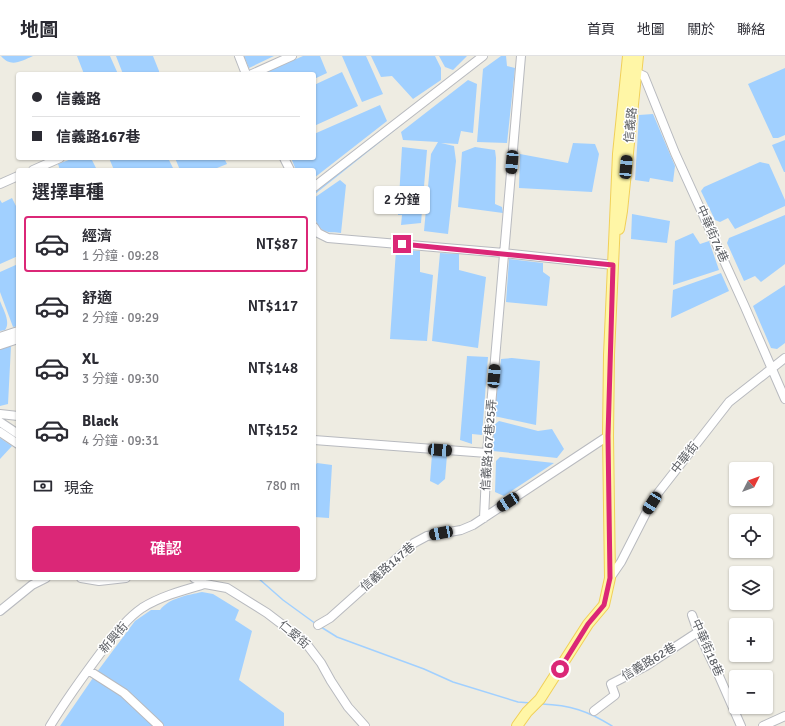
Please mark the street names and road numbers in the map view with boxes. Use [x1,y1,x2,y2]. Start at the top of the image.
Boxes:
street label: 信義路 [622,106,640,144]
street label: 中華街74巷 [693,203,731,265]
street label: 信義路167巷25弄 [478,398,500,492]
street label: 中華街 [668,439,702,477]
street label: 信義路147巷 [358,539,418,595]
street label: 中華街18巷 [688,617,726,679]
street label: 仁愛街 [275,618,313,652]
street label: 新興街 [97,619,131,657]
street label: 信義路62巷 [619,640,679,684]

